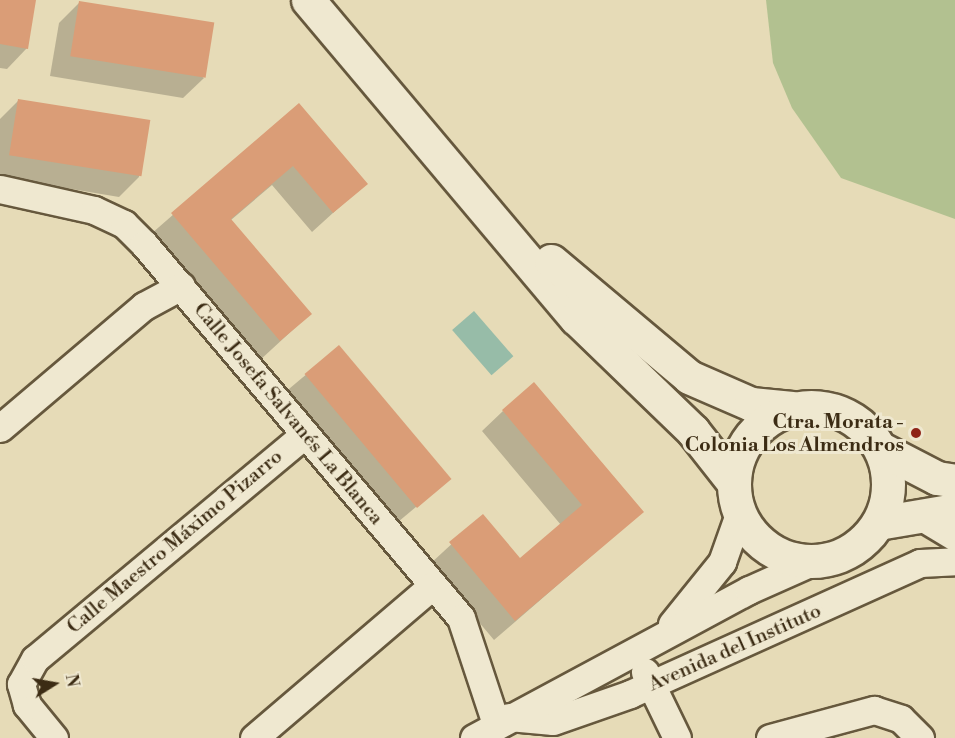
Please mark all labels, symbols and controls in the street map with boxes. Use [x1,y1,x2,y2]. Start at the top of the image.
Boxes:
street label: Calle Josefa Salvanés La Blanca [188,298,388,530]
place label: Ctra. Morata - Colonia Los Almendros [685,410,904,457]
marker: Ctra. Morata - Colonia Los Almendros [909,426,923,440]
street label: Calle Maestro Máximo Pizarro [62,445,288,639]
street label: Avenida del Instituto [645,599,825,697]
north arrow [24,654,84,714]
text: N [61,672,83,689]

